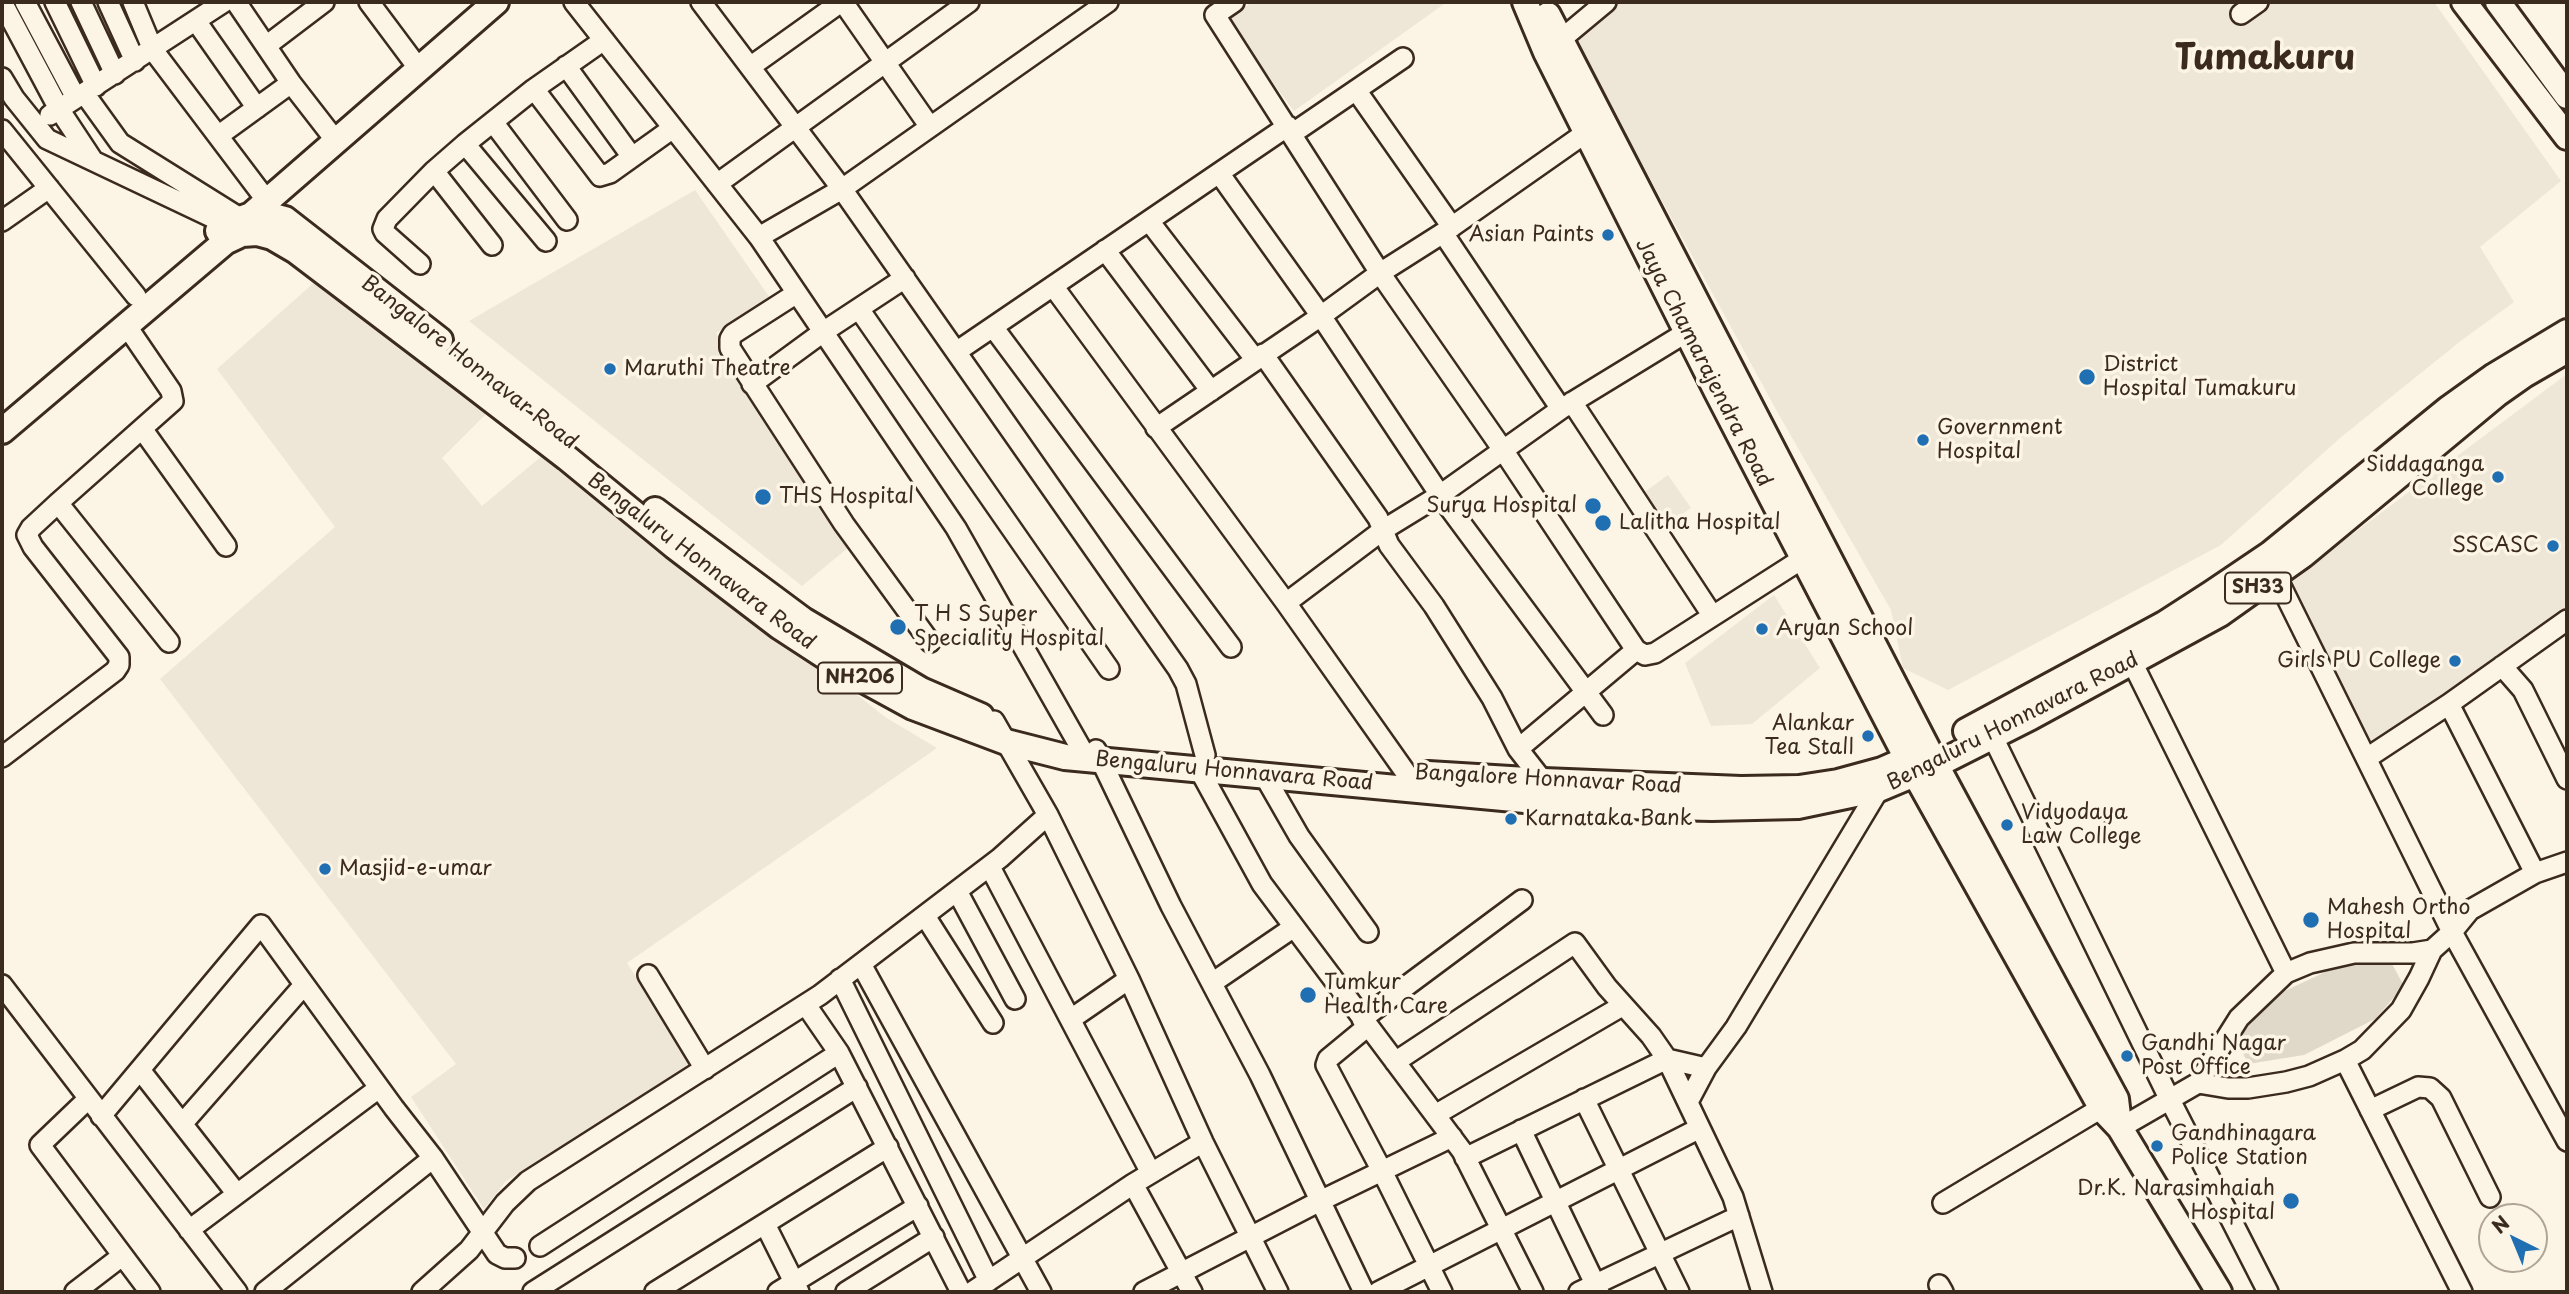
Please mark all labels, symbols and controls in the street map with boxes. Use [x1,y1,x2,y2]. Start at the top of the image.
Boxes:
district label: Tumakuru [2175,38,2355,80]
place label: Asian Paints [1469,222,1594,248]
marker: Asian Paints [1600,227,1616,243]
street label: Jaya Chamarajendra Road [1629,235,1777,491]
street label: Bangalore Honnavar Road [356,271,582,455]
place label: District Hospital Tumakuru [2103,352,2296,402]
place label: Maruthi Theatre [624,356,791,382]
marker: Maruthi Theatre [602,361,618,377]
marker: District Hospital Tumakuru [2077,367,2097,387]
place label: Government Hospital [1937,415,2062,465]
marker: Government Hospital [1915,432,1931,448]
place label: Siddaganga College [2366,452,2484,502]
street label: Bengaluru Honnavara Road [582,468,820,656]
marker: Siddaganga College [2490,469,2506,485]
place label: THS Hospital [779,484,914,510]
marker: THS Hospital [753,487,773,507]
place label: Surya Hospital [1427,493,1577,519]
marker: Surya Hospital [1583,496,1603,516]
place label: Lalitha Hospital [1619,510,1780,536]
marker: Lalitha Hospital [1593,513,1613,533]
place label: SSCASC [2452,533,2539,559]
marker: SSCASC [2545,538,2561,554]
road number: SH33 [2225,572,2291,604]
place label: T H S Super Speciality Hospital [914,602,1104,652]
place label: Aryan School [1776,616,1913,642]
marker: T H S Super Speciality Hospital [888,617,908,637]
marker: Aryan School [1754,621,1770,637]
street label: Bengaluru Honnavara Road [1883,647,2143,797]
place label: Girls PU College [2277,648,2441,674]
marker: Girls PU College [2447,653,2463,669]
road number: NH206 [818,663,902,694]
place label: Alankar Tea Stall [1764,711,1854,761]
marker: Alankar Tea Stall [1860,728,1876,744]
street label: Bengaluru Honnavara Road [1094,747,1374,797]
street label: Bangalore Honnavar Road [1414,760,1682,800]
place label: Vidyodaya Law College [2021,800,2141,850]
place label: Karnataka Bank [1525,806,1692,832]
marker: Karnataka Bank [1503,811,1519,827]
marker: Vidyodaya Law College [1999,817,2015,833]
place label: Masjid-e-umar [339,856,492,882]
marker: Masjid-e-umar [317,861,333,877]
place label: Mahesh Ortho Hospital [2327,895,2470,945]
marker: Mahesh Ortho Hospital [2301,910,2321,930]
place label: Tumkur Health Care [1324,970,1448,1020]
marker: Tumkur Health Care [1298,985,1318,1005]
place label: Gandhi Nagar Post Office [2141,1031,2286,1081]
marker: Gandhi Nagar Post Office [2119,1048,2135,1064]
place label: Gandhinagara Police Station [2171,1121,2316,1171]
marker: Gandhinagara Police Station [2149,1138,2165,1154]
place label: Dr.K. Narasimhaiah Hospital [2077,1176,2275,1226]
marker: Dr.K. Narasimhaiah Hospital [2281,1191,2301,1211]
north arrow [2478,1203,2548,1273]
text: N [2485,1209,2515,1239]

